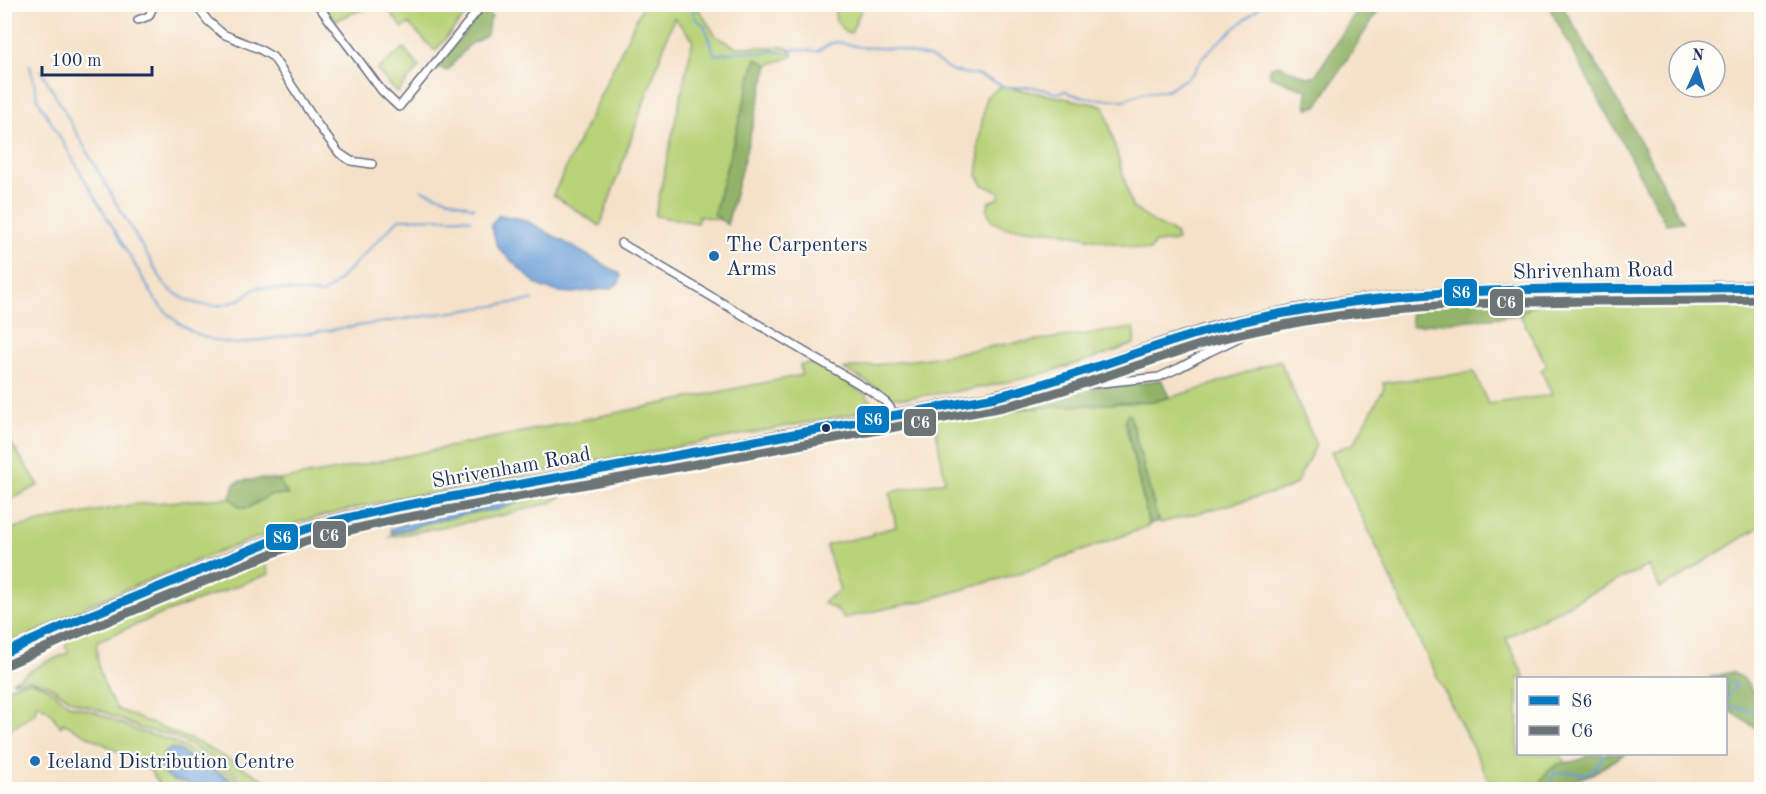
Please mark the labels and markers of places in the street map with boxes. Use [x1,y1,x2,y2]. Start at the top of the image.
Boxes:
place label: The Carpenters Arms [726,235,868,280]
marker: The Carpenters Arms [707,249,721,263]
unlabelled marker [820,422,832,434]
place label: Iceland Distribution Centre [47,752,294,773]
marker: Iceland Distribution Centre [28,754,42,768]

